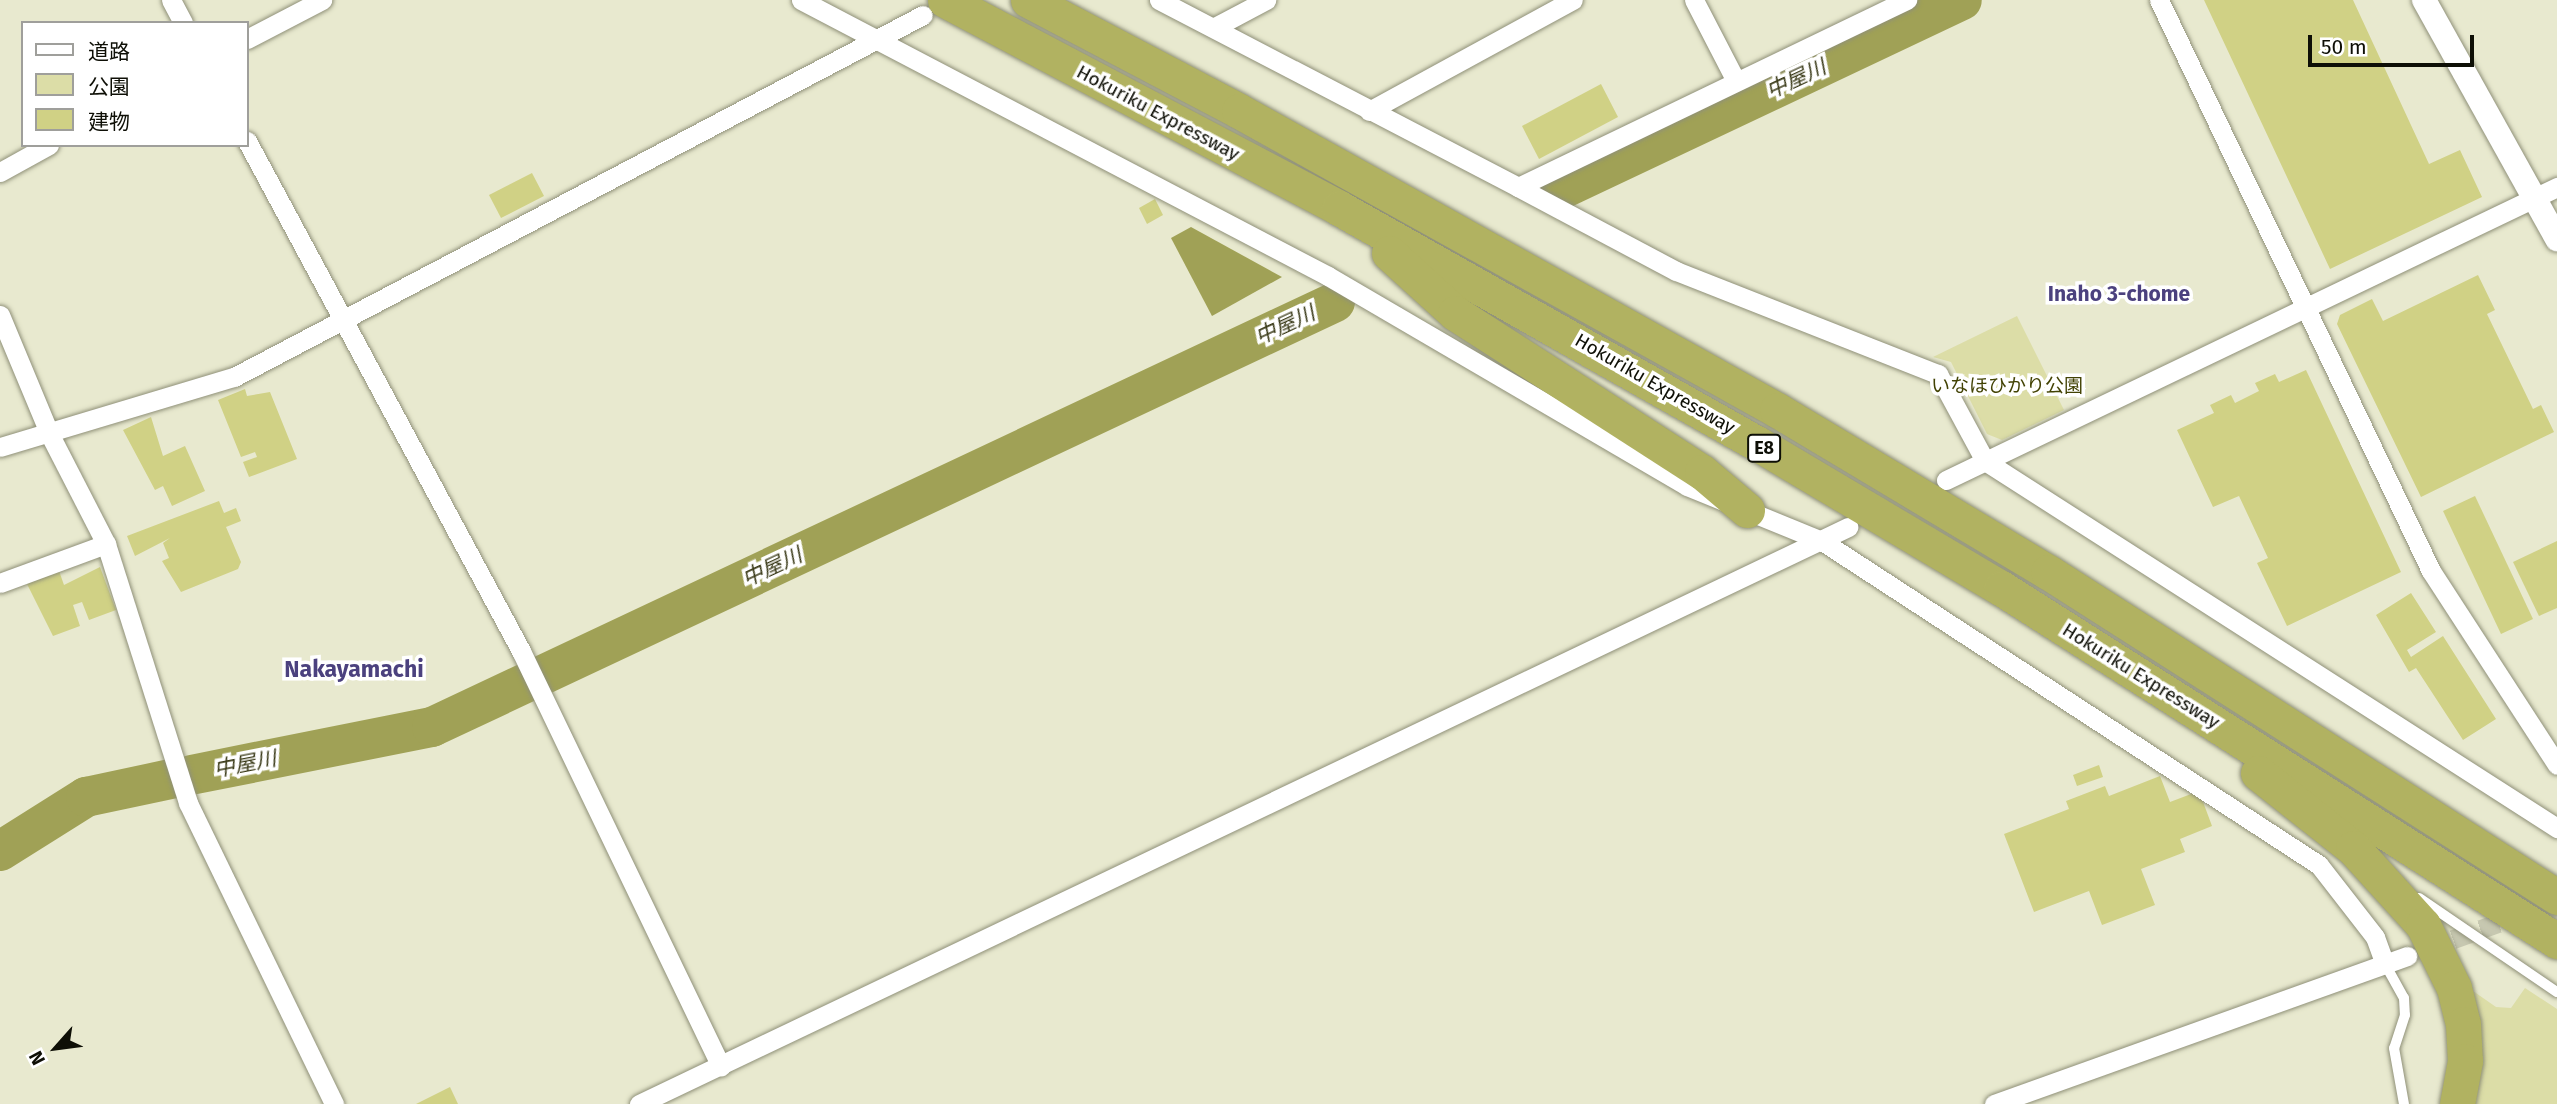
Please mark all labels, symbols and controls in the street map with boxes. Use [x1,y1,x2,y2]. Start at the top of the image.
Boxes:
legend [21,21,248,147]
scale bar [2312,21,2478,65]
text: 50 m [2321,34,2367,60]
text: 道路 [88,39,130,65]
water label: 中屋川 [1762,54,1830,104]
street label: Hokuriku Expressway [1073,60,1243,166]
text: 公園 [88,74,130,100]
text: 建物 [88,109,130,135]
district label: Inaho 3-chome [2048,281,2190,307]
water label: 中屋川 [1251,300,1319,350]
street label: Hokuriku Expressway [1571,329,1739,439]
park label: いなほひかり公園 [1931,375,2083,397]
road number: E8 [1746,434,1782,462]
water label: 中屋川 [738,542,806,592]
street label: Hokuriku Expressway [2058,618,2224,734]
district label: Nakayamachi [284,655,424,683]
water label: 中屋川 [212,746,278,782]
north arrow [21,1013,91,1083]
text: N [24,1047,50,1069]

